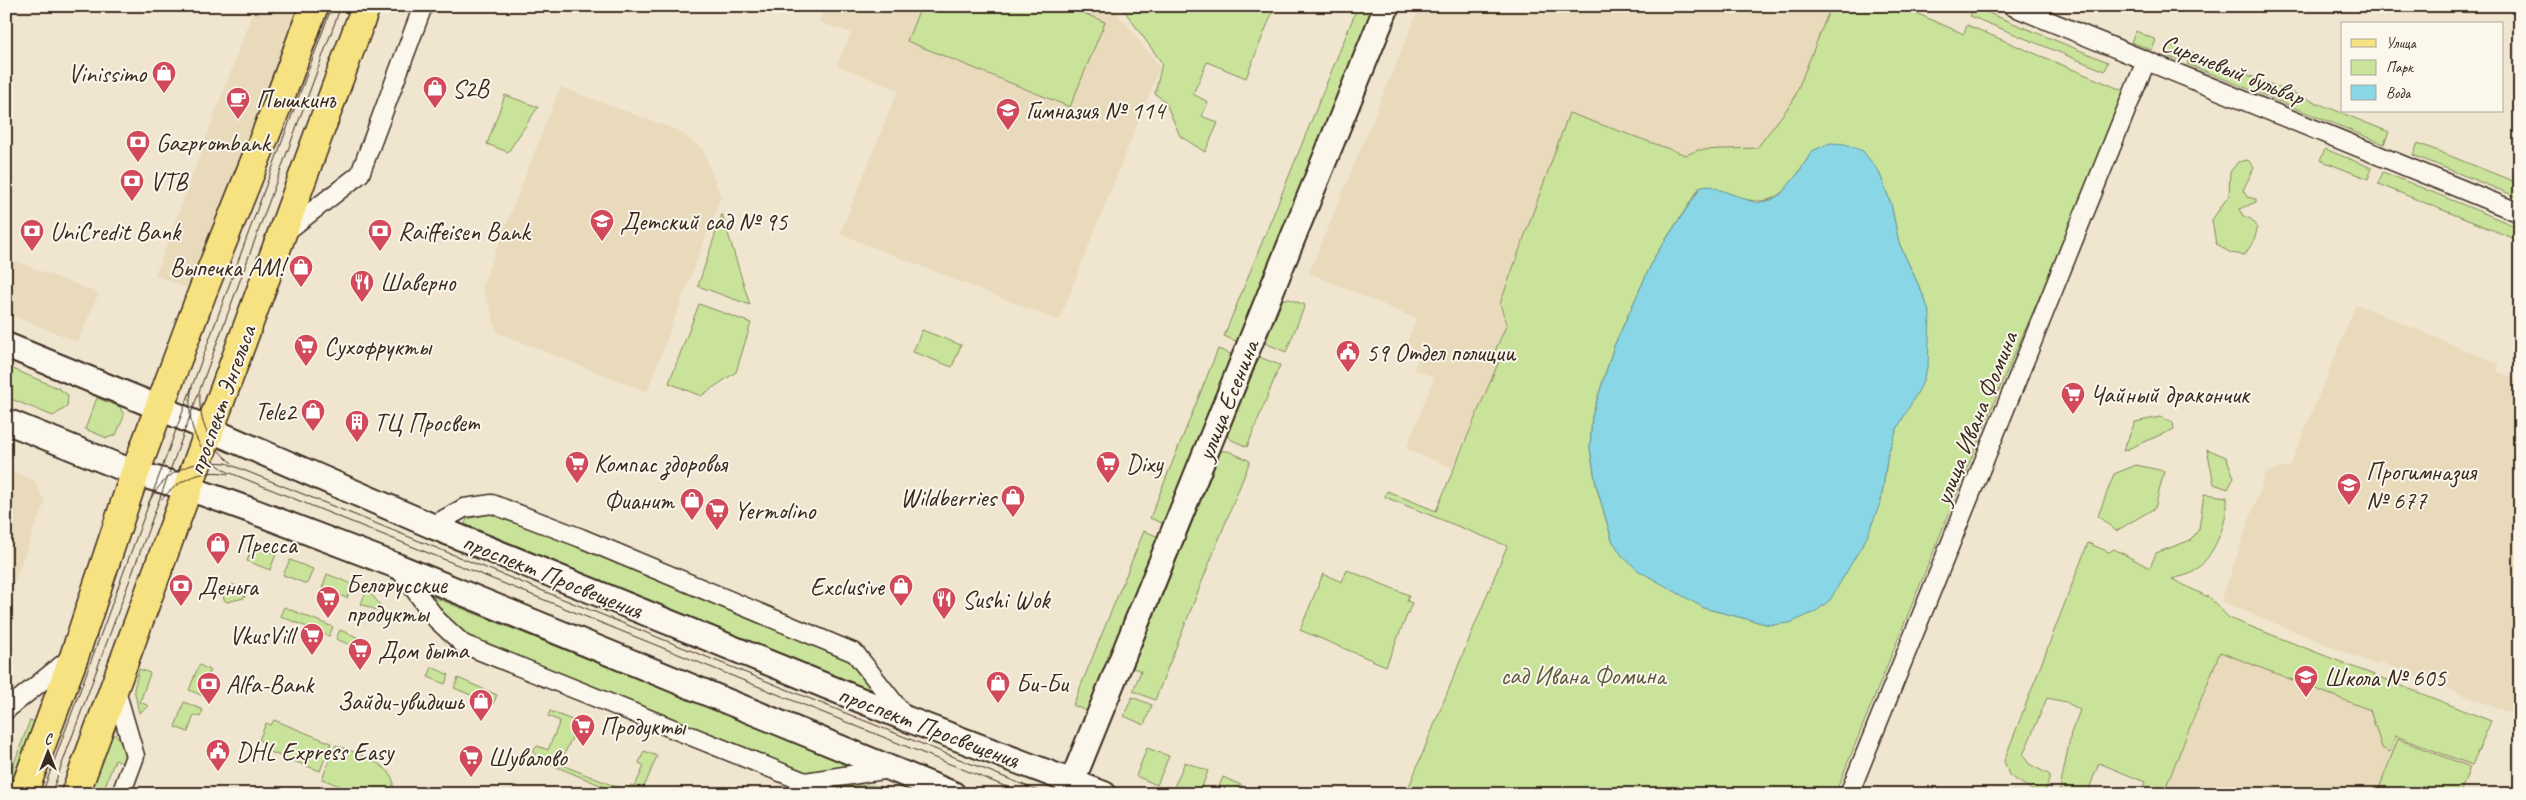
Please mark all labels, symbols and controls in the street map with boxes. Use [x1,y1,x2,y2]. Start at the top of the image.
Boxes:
legend [2341,22,2504,112]
street label: Сиреневый бульвар [2157,27,2310,114]
text: Улица [2386,34,2417,53]
place label: Vinissimo [68,58,147,90]
text: Парк [2386,58,2414,77]
shop icon: Vinissimo [151,60,177,94]
place label: S2B [452,73,490,105]
shop icon: S2B [422,75,448,109]
place label: Пышкинъ [256,84,337,116]
text: Вода [2386,84,2411,103]
cafe icon: Пышкинъ [225,86,251,120]
place label: Гимназия № 114 [1026,95,1168,127]
school or university icon: Гимназия № 114 [995,97,1021,131]
place label: Gazprombank [156,127,272,159]
bank icon: Gazprombank [125,129,151,163]
place label: VTB [150,166,189,198]
bank icon: VTB [119,168,145,202]
place label: Детский сад № 95 [620,206,789,238]
school or university icon: Детский сад № 95 [589,208,615,242]
place label: UniCredit Bank [50,216,182,248]
place label: Raiffeisen Bank [398,216,532,248]
bank icon: UniCredit Bank [19,218,45,252]
bank icon: Raiffeisen Bank [367,218,393,252]
place label: Выпечка АМ! [170,252,289,284]
shop icon: Выпечка АМ! [288,254,314,288]
place label: Шаверно [380,267,457,299]
restaurant icon: Шаверно [349,269,375,303]
street label: проспект Энгельса [180,319,264,480]
street label: улица Ивана Фомина [1926,325,2026,512]
place label: Сухофрукты [324,331,433,363]
supermarket icon: Сухофрукты [293,333,319,367]
street label: улица Есенина [1189,333,1268,467]
place label: 59 Отдел полиции [1366,337,1517,369]
public building icon: 59 Отдел полиции [1335,339,1361,373]
place label: Чайный дракончик [2090,379,2251,411]
supermarket icon: Чайный дракончик [2060,381,2086,415]
place label: Tele2 [255,396,298,428]
shop icon: Tele2 [300,398,326,432]
place label: ТЦ Просвет [374,407,481,439]
building icon: ТЦ Просвет [344,409,370,443]
place label: Компас здоровья [594,448,729,481]
place label: Dixy [1126,448,1164,480]
supermarket icon: Компас здоровья [564,450,590,484]
supermarket icon: Dixy [1095,450,1121,484]
place label: Прогимназия № 677 [2366,456,2478,517]
school or university icon: Прогимназия № 677 [2336,472,2362,506]
place label: Wildberries [900,482,998,514]
shop icon: Wildberries [1000,484,1026,518]
place label: Фианит [604,485,676,517]
shop icon: Фианит [679,487,705,521]
place label: Yermolino [734,495,817,527]
supermarket icon: Yermolino [704,497,730,531]
street label: проспект Просвещения [458,525,648,627]
place label: Пресса [236,529,299,561]
shop icon: Пресса [205,531,231,565]
place label: Белорусские продукты [346,569,449,630]
place label: Деньга [198,571,260,603]
place label: Exclusive [810,571,886,603]
bank icon: Деньга [168,573,194,607]
shop icon: Exclusive [888,573,914,607]
place label: Sushi Wok [962,584,1051,616]
supermarket icon: Белорусские продукты [315,585,341,619]
restaurant icon: Sushi Wok [931,586,957,620]
place label: VkusVill [229,620,299,652]
supermarket icon: VkusVill [299,622,325,656]
place label: Дом быта [378,635,470,667]
supermarket icon: Дом быта [347,637,373,671]
park label: сад Ивана Фомина [1500,660,1668,692]
place label: Школа № 605 [2324,662,2447,694]
school or university icon: Школа № 605 [2293,664,2319,698]
place label: Би-Би [1016,668,1070,700]
place label: Alfa-Bank [226,669,315,701]
shop icon: Би-Би [985,670,1011,704]
bank icon: Alfa-Bank [196,671,222,705]
street label: проспект Просвещения [834,678,1024,776]
place label: Зайди-увидишь [337,686,466,718]
shop icon: Зайди-увидишь [468,688,494,722]
place label: Продукты [600,711,687,743]
supermarket icon: Продукты [570,713,596,747]
north arrow [22,728,72,778]
text: С [45,731,54,748]
place label: DHL Express Easy [236,736,396,768]
public building icon: DHL Express Easy [205,738,231,772]
place label: Шувалово [488,742,568,774]
supermarket icon: Шувалово [458,744,484,778]

